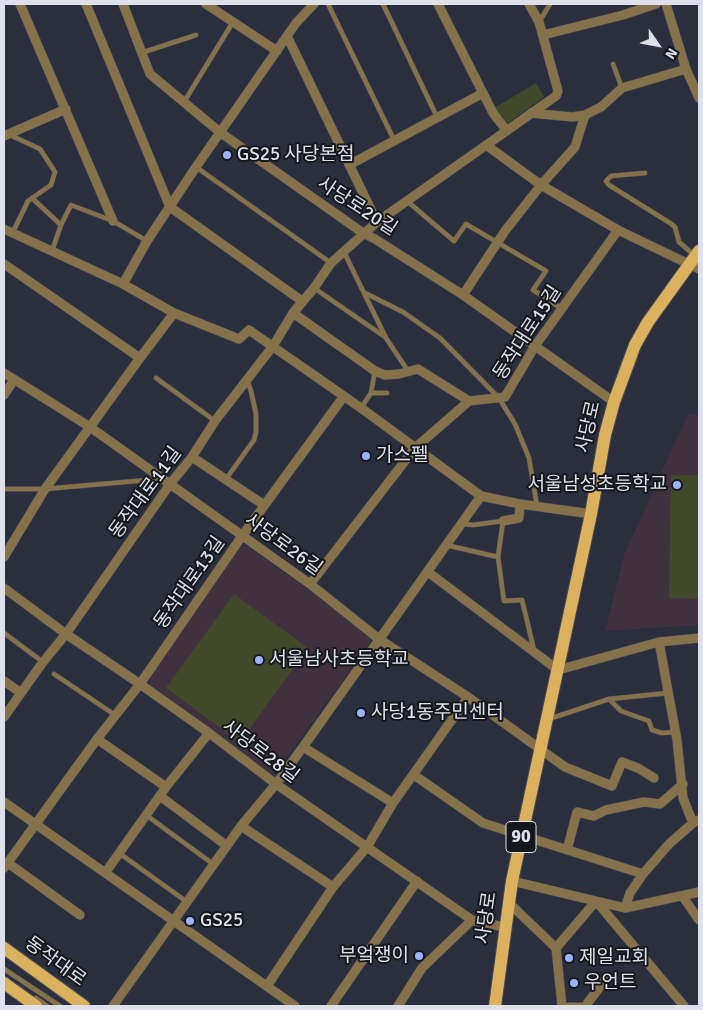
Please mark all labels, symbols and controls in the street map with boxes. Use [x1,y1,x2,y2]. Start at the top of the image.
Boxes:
north arrow [633,20,683,70]
text: N [661,45,681,62]
place label: GS25 사당본점 [237,144,354,166]
marker: GS25 사당본점 [221,149,233,161]
street label: 사당로20길 [313,173,401,241]
street label: 동작대로15길 [489,282,567,384]
street label: 사당로 [572,399,606,455]
street label: 동작대로11길 [105,443,187,543]
place label: 가스펠 [376,445,428,467]
marker: 가스펠 [360,450,372,462]
place label: 서울남성초등학교 [527,474,667,496]
marker: 서울남성초등학교 [671,479,683,491]
street label: 사당로26길 [240,509,326,581]
street label: 동작대로13길 [150,532,230,634]
place label: 서울남사초등학교 [269,649,409,671]
marker: 서울남사초등학교 [253,654,265,666]
place label: 사당1동주민센터 [371,702,504,724]
marker: 사당1동주민센터 [355,707,367,719]
street label: 사당로28길 [217,716,303,788]
road number: 90 [506,822,536,852]
street label: 사당로 [472,890,502,946]
place label: GS25 [200,910,243,932]
marker: GS25 [184,915,196,927]
street label: 동작대로 [20,932,90,992]
place label: 부엌쟁이 [339,945,409,967]
place label: 제일교회 [579,947,649,969]
marker: 부엌쟁이 [413,950,425,962]
marker: 제일교회 [563,952,575,964]
place label: 우언트 [584,972,636,994]
marker: 우언트 [568,977,580,989]

